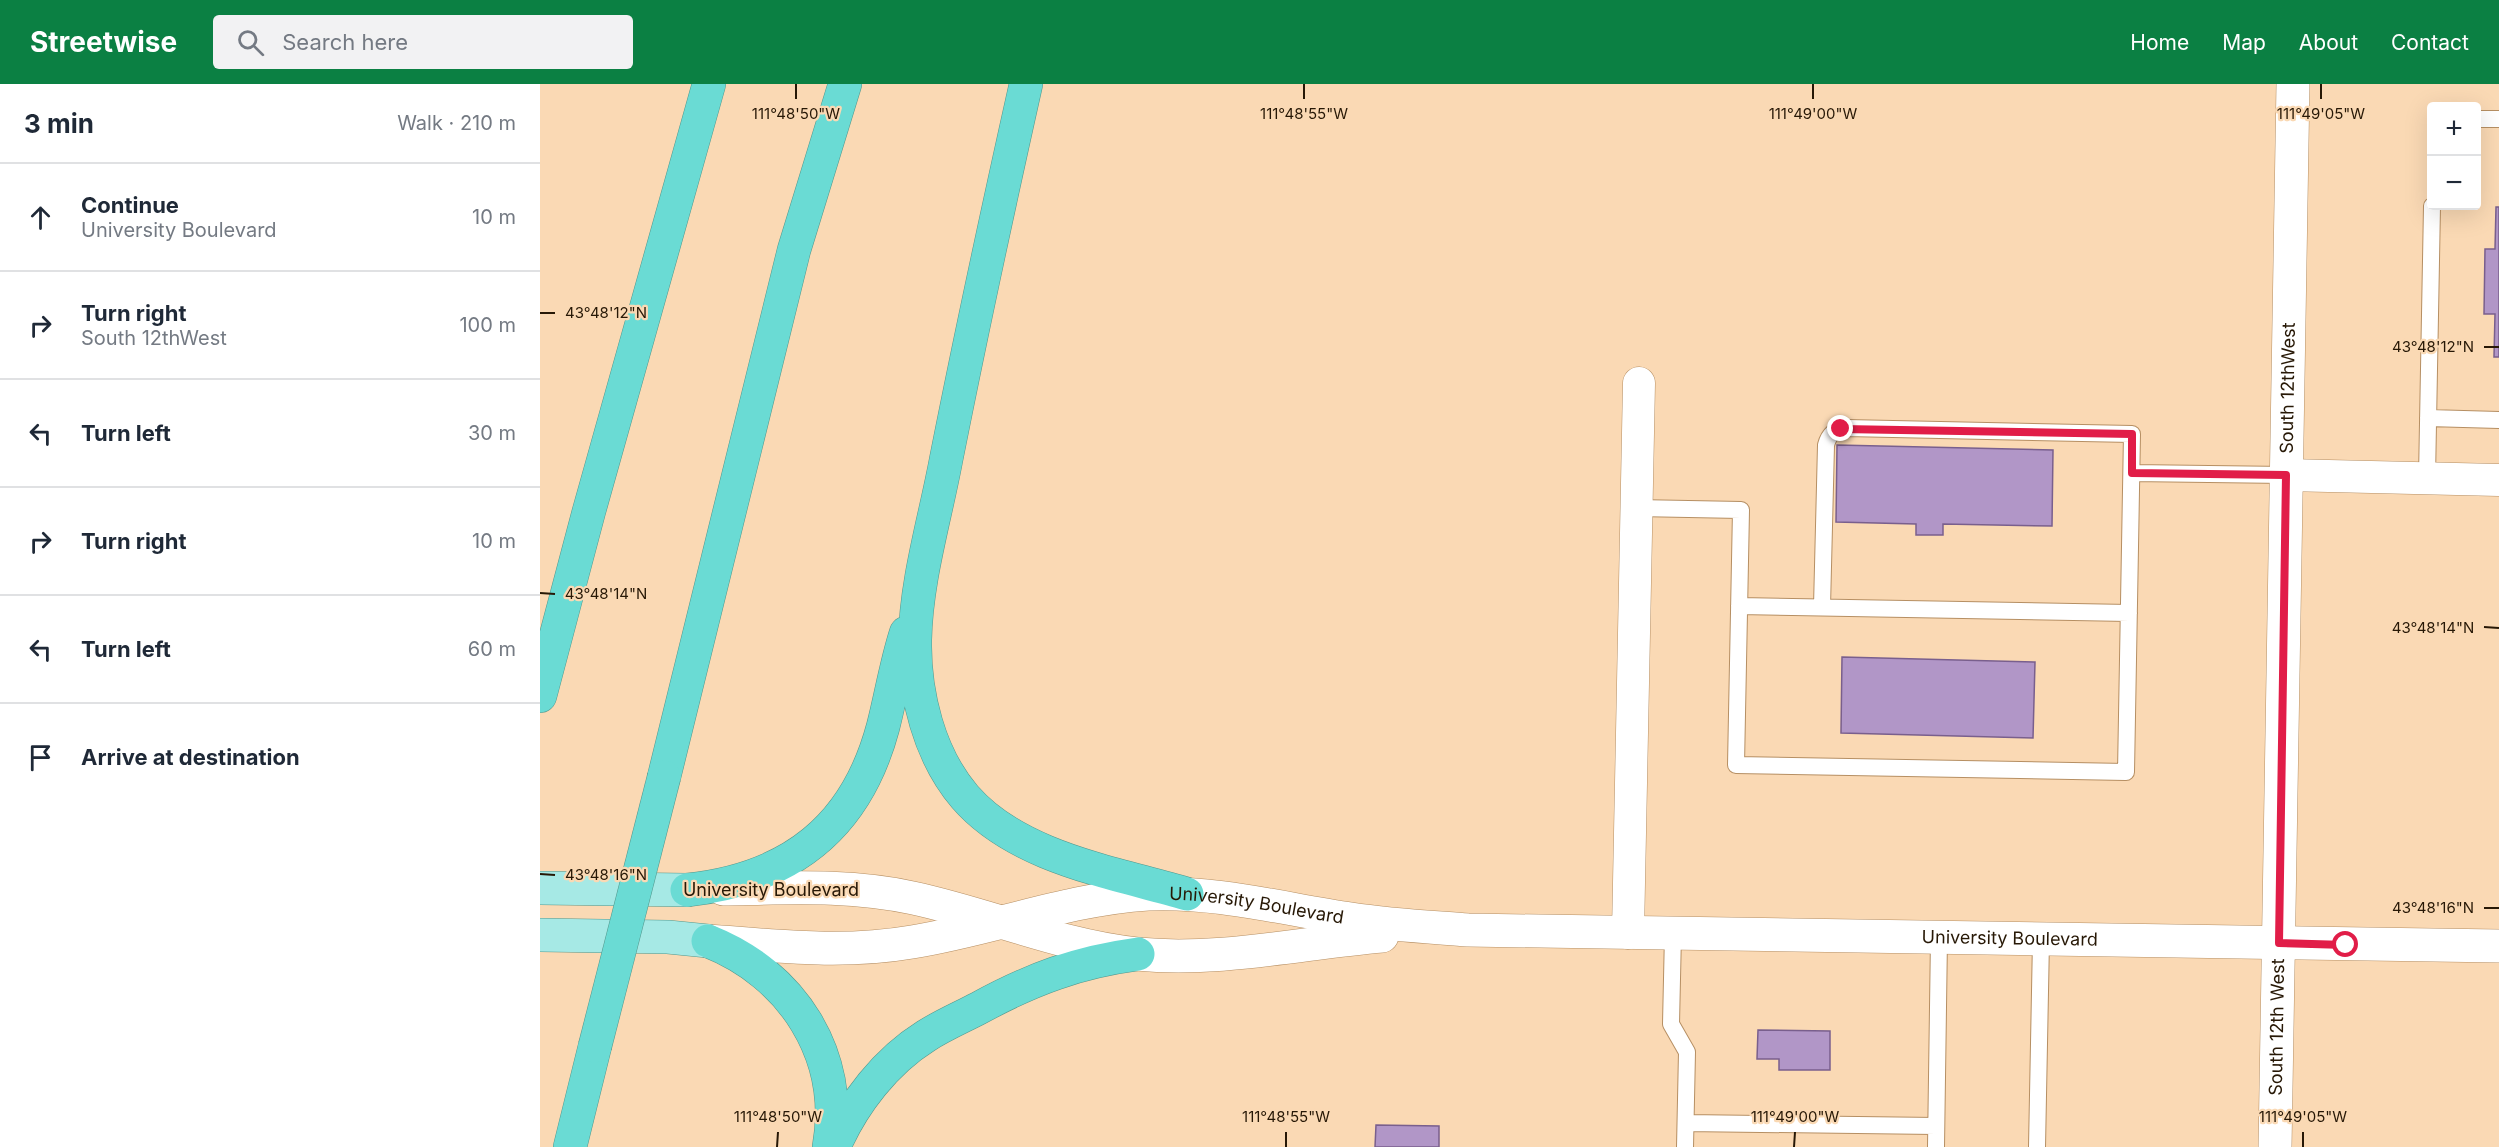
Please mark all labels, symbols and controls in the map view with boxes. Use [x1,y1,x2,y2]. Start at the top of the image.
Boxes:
search box [213,15,633,69]
text: Streetwise [30,25,177,59]
icon: search [234,26,267,59]
text: Search here [282,29,408,55]
text: Home [2130,30,2189,55]
text: Map [2222,30,2266,55]
text: About [2299,30,2358,55]
text: Contact [2391,30,2469,55]
map controls [2427,102,2481,210]
button: + [2427,102,2481,156]
text: 111°48'50"W [752,104,840,123]
text: 111°48'55"W [1260,104,1348,123]
text: 111°49'00"W [1769,104,1858,123]
text: 111°49'05"W [2277,104,2365,123]
text: 3 min [24,108,94,139]
text: Walk · 210 m [397,111,516,135]
button: − [2427,156,2481,210]
text: Continue [81,192,179,218]
icon: ahead [24,201,57,234]
text: 10 m [472,205,516,229]
text: University Boulevard [81,218,277,242]
text: Turn right [81,300,187,326]
text: 43°48'12"N [565,303,647,322]
icon: right [24,309,57,342]
text: 100 m [459,313,516,337]
street label: South 12thWest [2276,322,2299,454]
text: South 12thWest [81,326,227,350]
text: 43°48'12"N [2392,337,2474,356]
route end [1827,415,1853,441]
icon: left [24,417,57,450]
text: Turn left [81,420,171,446]
text: 30 m [468,421,516,445]
icon: right [24,525,57,558]
text: Turn right [81,528,187,554]
text: 10 m [472,529,516,553]
text: 43°48'14"N [565,584,647,603]
text: 43°48'14"N [2392,618,2474,637]
icon: left [24,633,57,666]
text: Turn left [81,636,171,662]
text: 60 m [468,637,516,661]
icon: arrive [24,741,57,774]
text: Arrive at destination [81,744,300,770]
text: 43°48'16"N [565,865,647,884]
street label: University Boulevard [683,879,859,900]
street label: University Boulevard [1169,883,1345,928]
text: 43°48'16"N [2392,898,2474,917]
street label: University Boulevard [1922,926,2098,950]
route start [2332,931,2358,957]
street label: South 12th West [2265,958,2288,1096]
text: 111°48'50"W [734,1107,822,1126]
text: 111°48'55"W [1242,1107,1330,1126]
text: 111°49'00"W [1751,1107,1840,1126]
text: 111°49'05"W [2259,1107,2347,1126]

